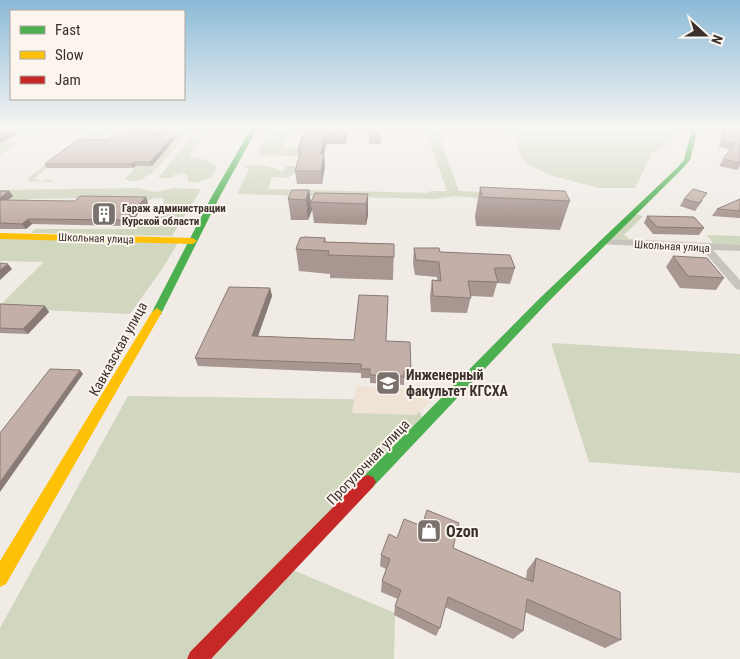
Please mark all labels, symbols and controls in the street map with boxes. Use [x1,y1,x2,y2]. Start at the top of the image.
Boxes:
legend [10,10,185,100]
north arrow [680,10,730,60]
text: Fast [55,21,80,39]
text: N [708,33,726,47]
text: Slow [55,46,84,64]
text: Jam [55,71,81,89]
building icon: Гараж администрации Курской области [91,201,117,227]
place label: Гараж администрации Курской области [122,202,226,228]
street label: Школьная улица [58,231,134,246]
street label: Школьная улица [634,238,710,255]
street label: Кавказская улица [86,299,150,399]
place label: Инженерный факультет КГСХА [406,367,509,399]
school or university icon: Инженерный факультет КГСХА [375,370,401,396]
street label: Прогулочная улица [323,416,413,508]
shop icon: Ozon [416,518,442,544]
place label: Ozon [446,522,479,541]

